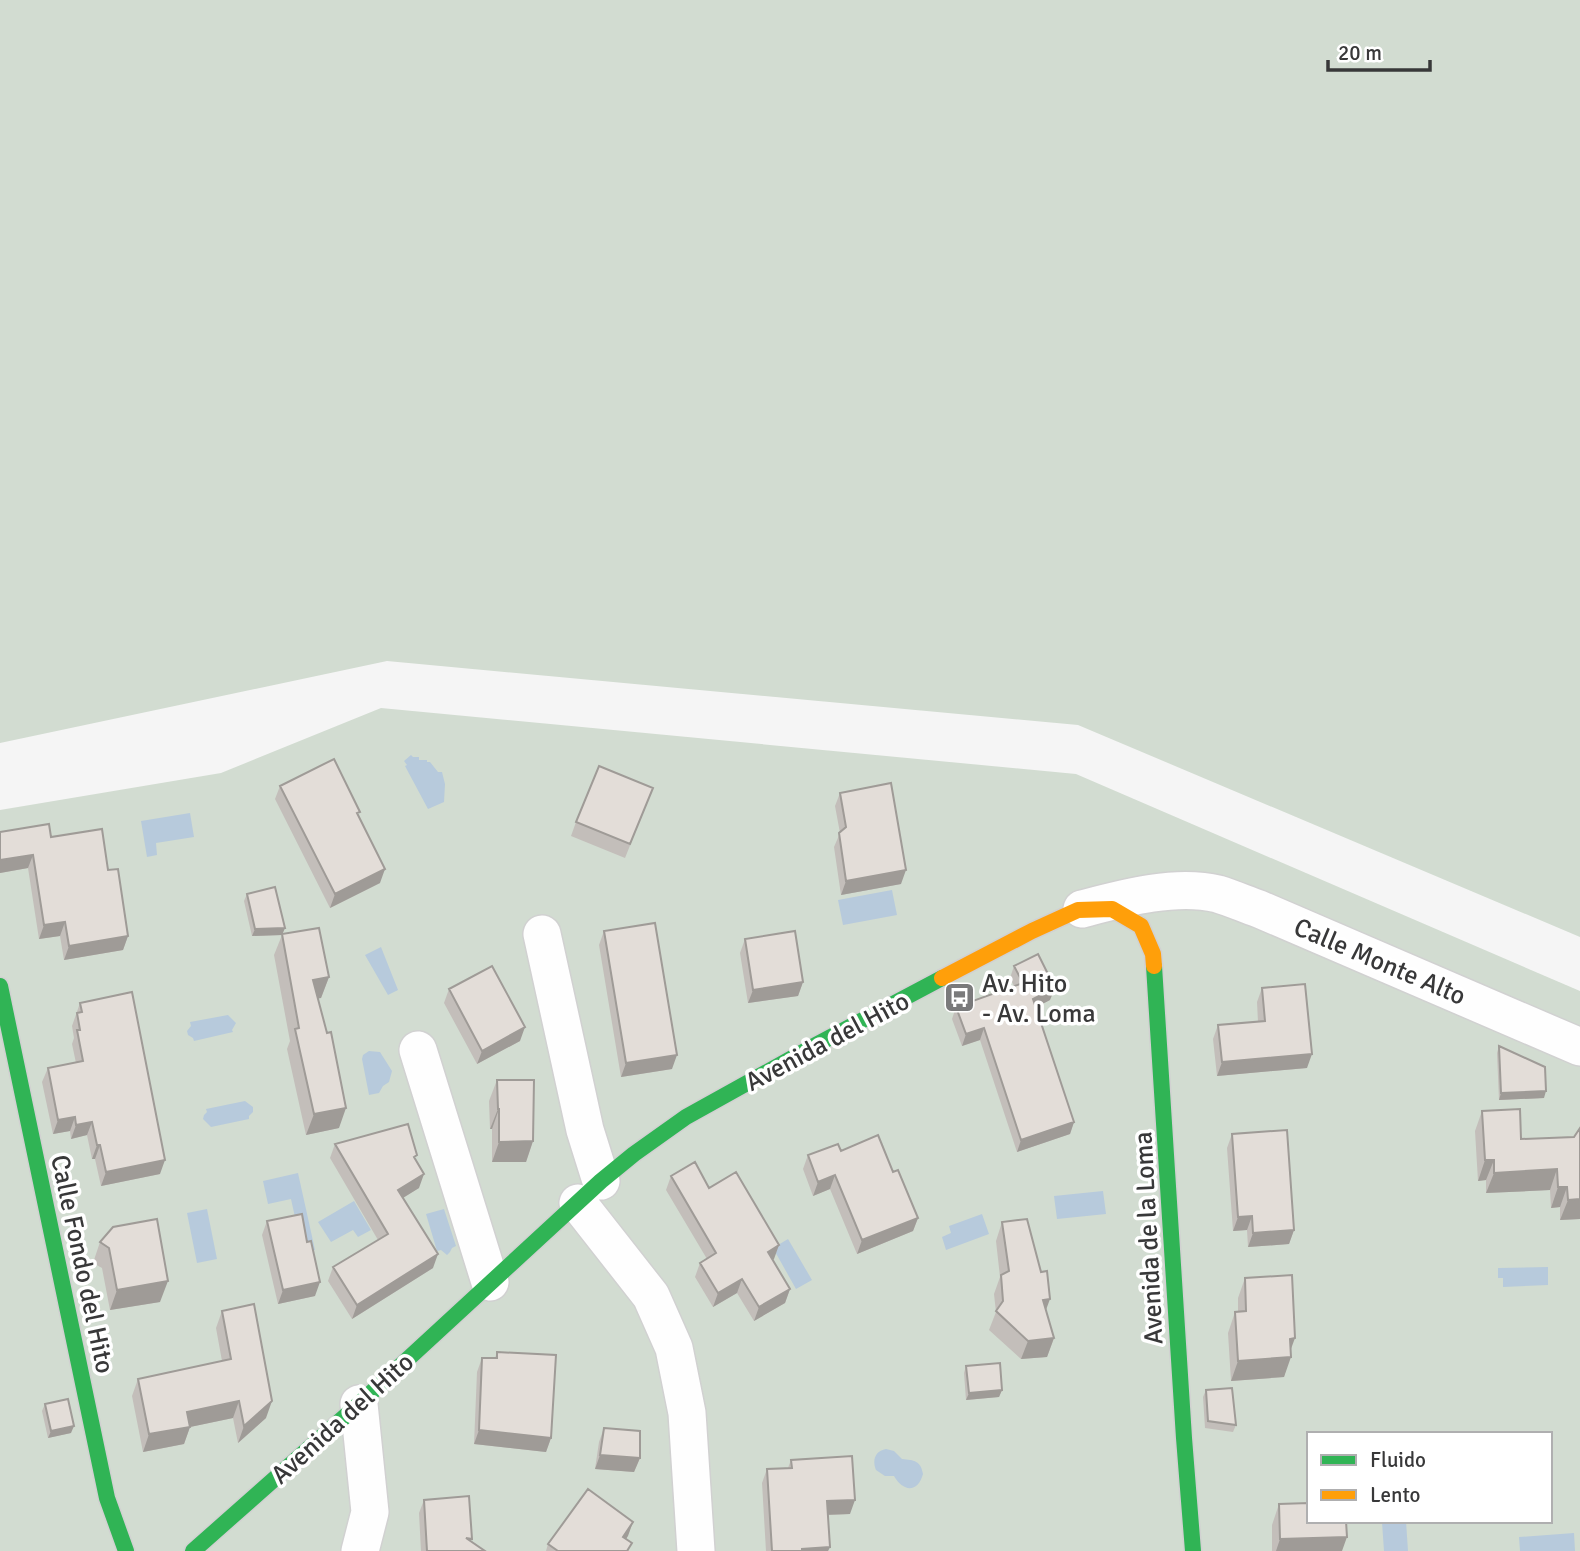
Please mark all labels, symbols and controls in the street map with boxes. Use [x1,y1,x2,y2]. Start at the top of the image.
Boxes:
scale bar [1328,28,1430,72]
text: 20 m [1338,40,1382,66]
street label: Calle Monte Alto [1289,911,1470,1013]
place label: Av. Hito - Av. Loma [982,968,1096,1030]
bus stop icon: Av. Hito - Av. Loma [942,981,976,1015]
street label: Avenida del Hito [740,985,915,1098]
street label: Avenida de la Loma [1127,1131,1171,1345]
street label: Calle Fondo del Hito [43,1152,121,1376]
street label: Avenida del Hito [265,1346,421,1491]
legend [1307,1432,1552,1523]
text: Fluido [1370,1447,1426,1473]
text: Lento [1370,1482,1420,1508]

